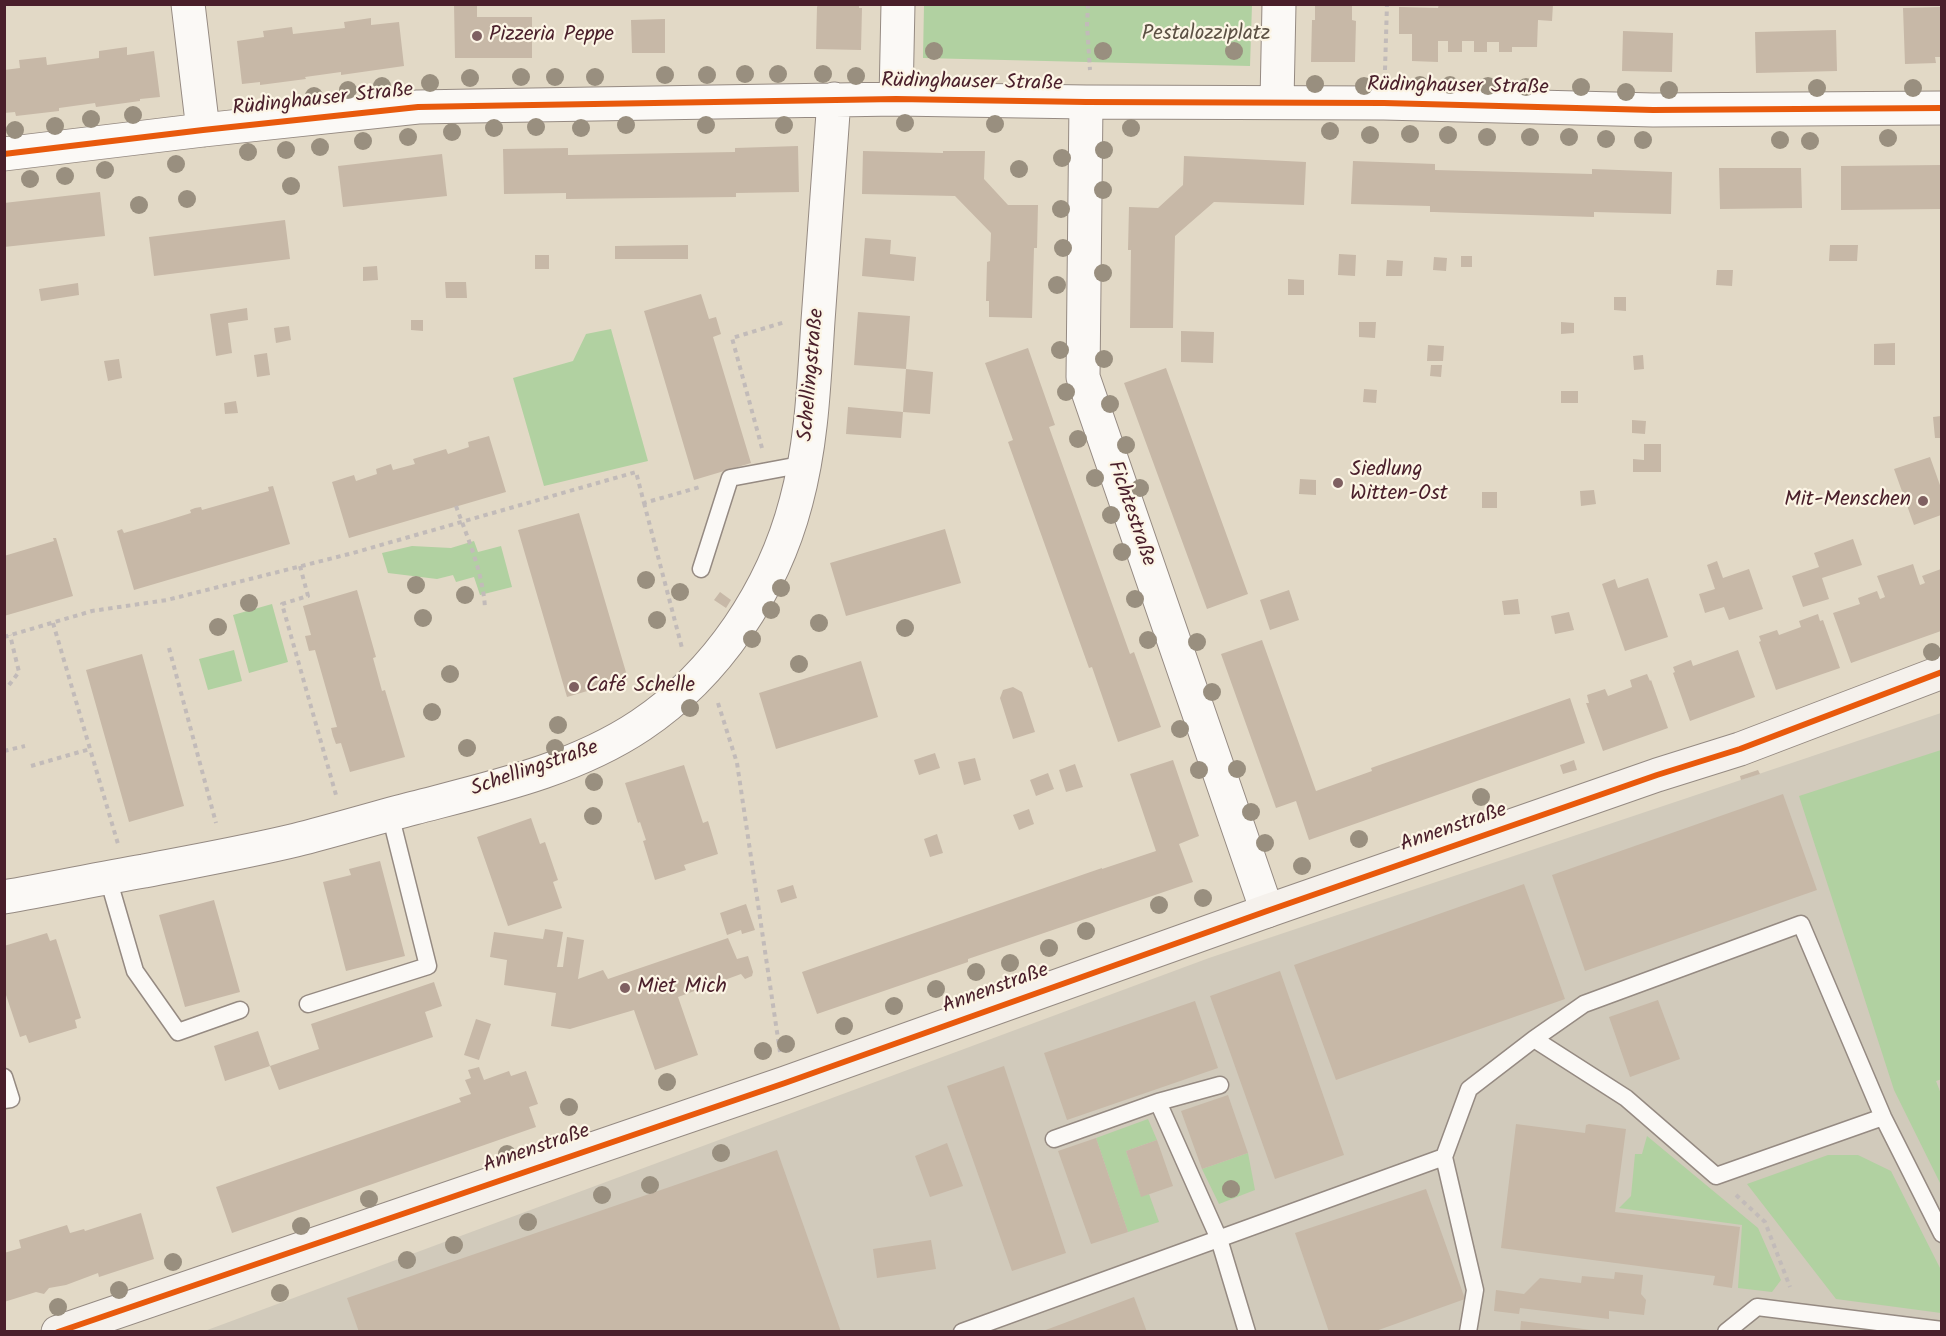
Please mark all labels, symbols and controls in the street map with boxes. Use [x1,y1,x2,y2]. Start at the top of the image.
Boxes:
park label: Pestalozziplatz [1142,22,1270,48]
place label: Pizzeria Peppe [489,23,614,49]
marker: Pizzeria Peppe [470,29,484,43]
street label: Rüdinghauser Straße [881,70,1063,98]
street label: Rüdinghauser Straße [1367,74,1549,102]
street label: Rüdinghauser Straße [231,79,415,123]
street label: Schellingstraße [795,308,831,442]
street label: Fichtestraße [1100,458,1160,570]
place label: Siedlung Witten-Ost [1350,458,1448,508]
marker: Siedlung Witten-Ost [1331,476,1345,490]
place label: Mit-Menschen [1784,488,1911,514]
marker: Mit-Menschen [1916,494,1930,508]
place label: Café Schelle [586,674,695,700]
marker: Café Schelle [567,680,581,694]
street label: Schellingstraße [468,736,602,804]
street label: Annenstraße [1397,799,1511,859]
street label: Annenstraße [939,959,1053,1021]
place label: Miet Mich [637,975,727,1001]
marker: Miet Mich [618,981,632,995]
street label: Annenstraße [480,1120,594,1180]

